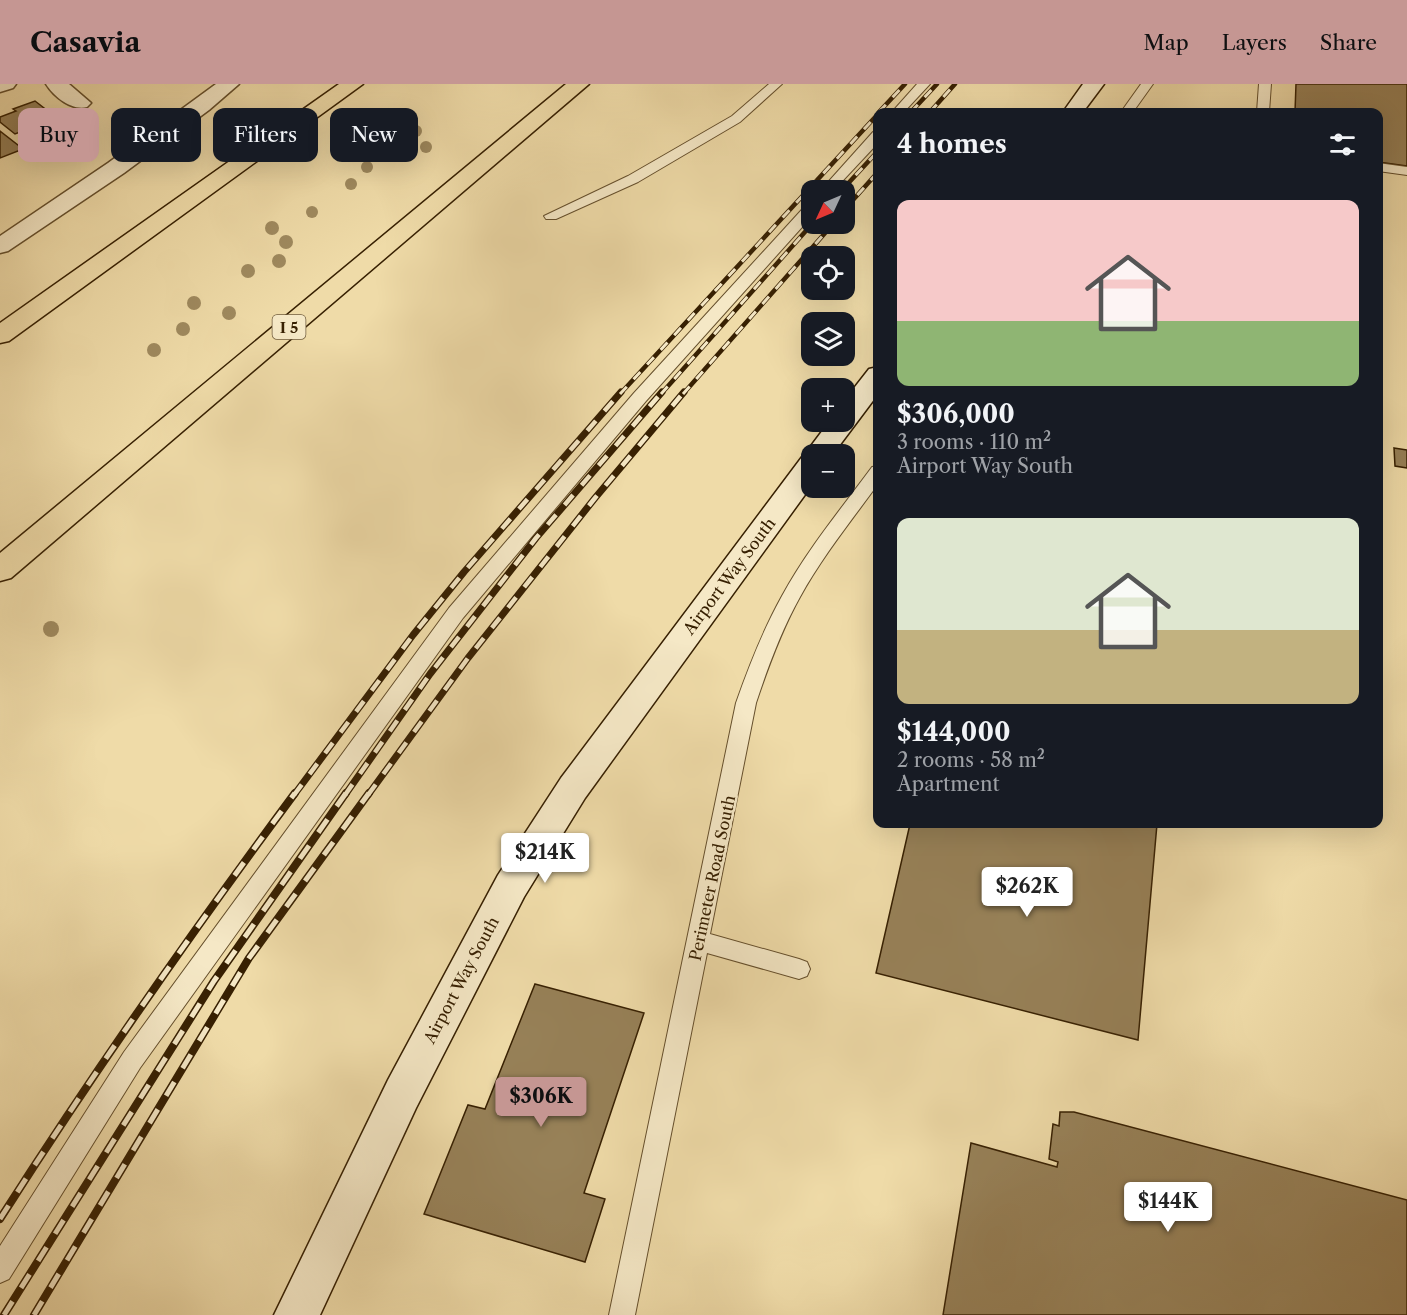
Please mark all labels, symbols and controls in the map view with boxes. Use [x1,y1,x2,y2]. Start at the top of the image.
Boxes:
text: Casavia [30,25,141,59]
text: Map [1144,30,1189,55]
text: Layers [1222,30,1287,55]
text: Share [1320,30,1377,55]
chip: Buy [18,108,99,162]
chip: Rent [111,108,201,162]
chip: Filters [213,108,318,162]
chip: New [330,108,418,162]
text: 4 homes [897,128,1007,160]
icon: filters [1326,128,1359,161]
north arrow [801,180,855,234]
map controls [801,180,855,498]
icon: home [1074,239,1182,347]
button: locate [801,246,855,300]
button: layers [801,312,855,366]
road number: I 5 [272,315,306,339]
button: + [801,378,855,432]
text: $306,000 [897,398,1015,430]
text: 3 rooms · 110 m² [897,430,1051,454]
button: − [801,444,855,498]
text: Airport Way South [897,454,1073,478]
street label: Airport Way South [678,514,779,639]
icon: home [1074,557,1182,665]
text: $144,000 [897,716,1011,748]
text: 2 rooms · 58 m² [897,748,1045,772]
text: Apartment [897,772,1000,796]
street label: Perimeter Road South [685,793,739,963]
pin: $214K [503,833,587,884]
text: $214K [515,840,575,864]
pin: $262K [985,867,1069,918]
text: $262K [996,874,1058,898]
street label: Airport Way South [419,913,503,1048]
pin: $306K [499,1077,583,1128]
text: $306K [509,1084,573,1108]
pin: $144K [1126,1182,1210,1233]
text: $144K [1138,1189,1198,1213]

